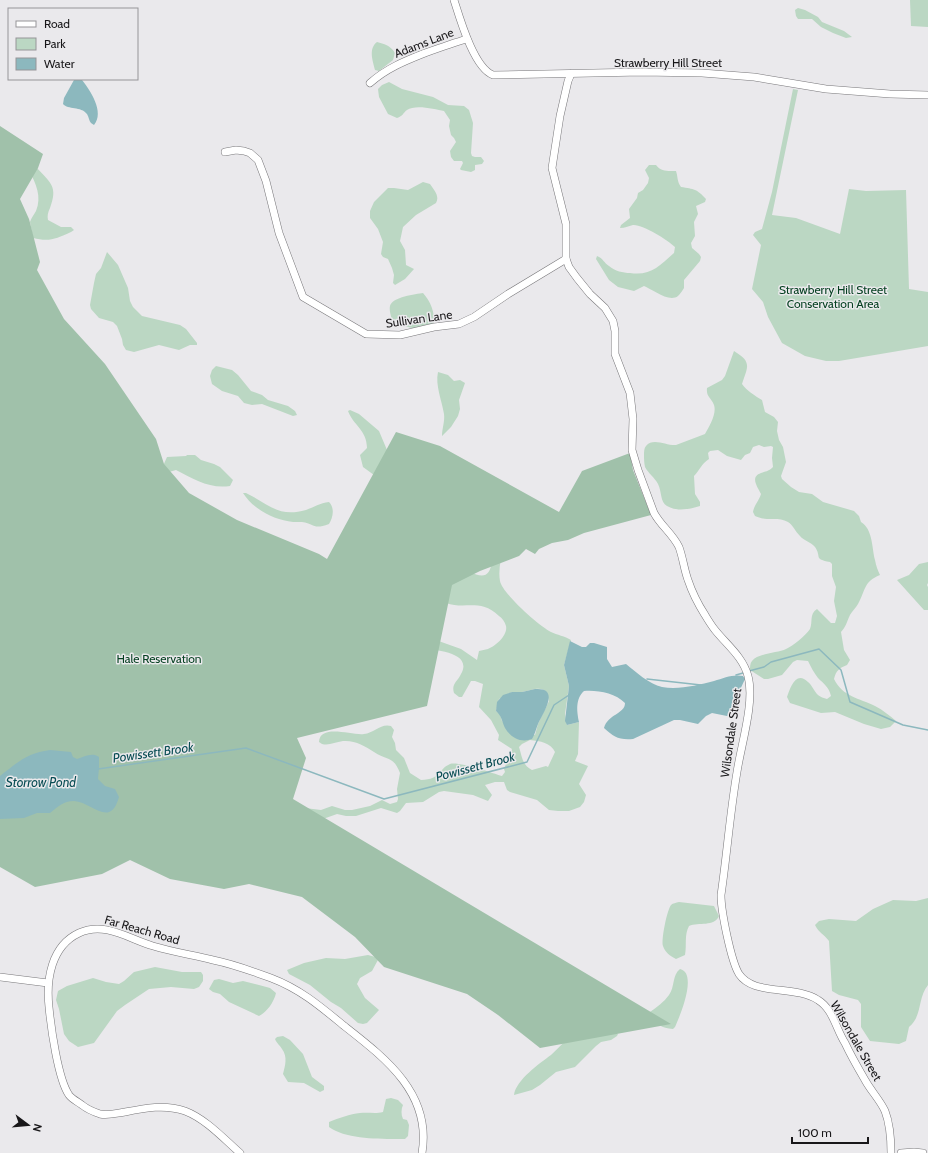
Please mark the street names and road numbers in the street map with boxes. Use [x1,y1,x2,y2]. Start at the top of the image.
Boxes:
street label: Adams Lane [392,24,456,61]
street label: Strawberry Hill Street [614,55,722,70]
street label: Sullivan Lane [385,306,453,331]
street label: Wilsondale Street [717,687,744,778]
street label: Far Reach Road [103,912,181,947]
street label: Wilsondale Street [827,998,885,1083]

